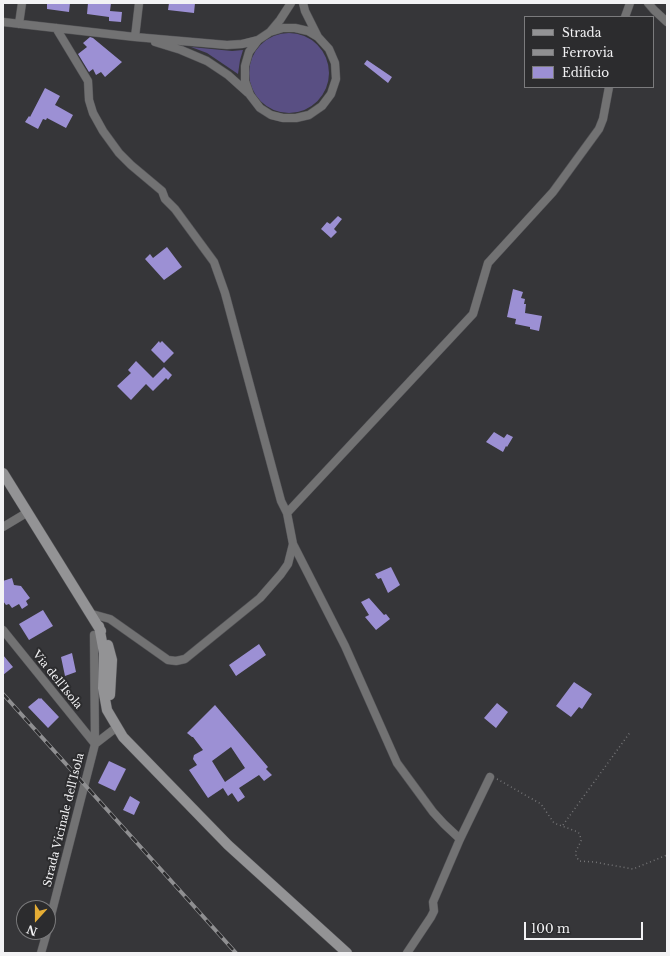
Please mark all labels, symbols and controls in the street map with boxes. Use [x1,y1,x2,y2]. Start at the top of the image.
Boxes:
legend [524,16,654,88]
text: Strada [562,25,601,40]
text: Ferrovia [562,45,613,60]
text: Edificio [562,65,609,80]
street label: Via dell'Isola [29,648,85,712]
street label: Strada Vicinale dell'Isola [41,752,87,888]
north arrow [16,900,56,940]
scale bar [526,914,645,940]
text: 100 m [531,921,570,936]
text: N [25,922,39,939]

